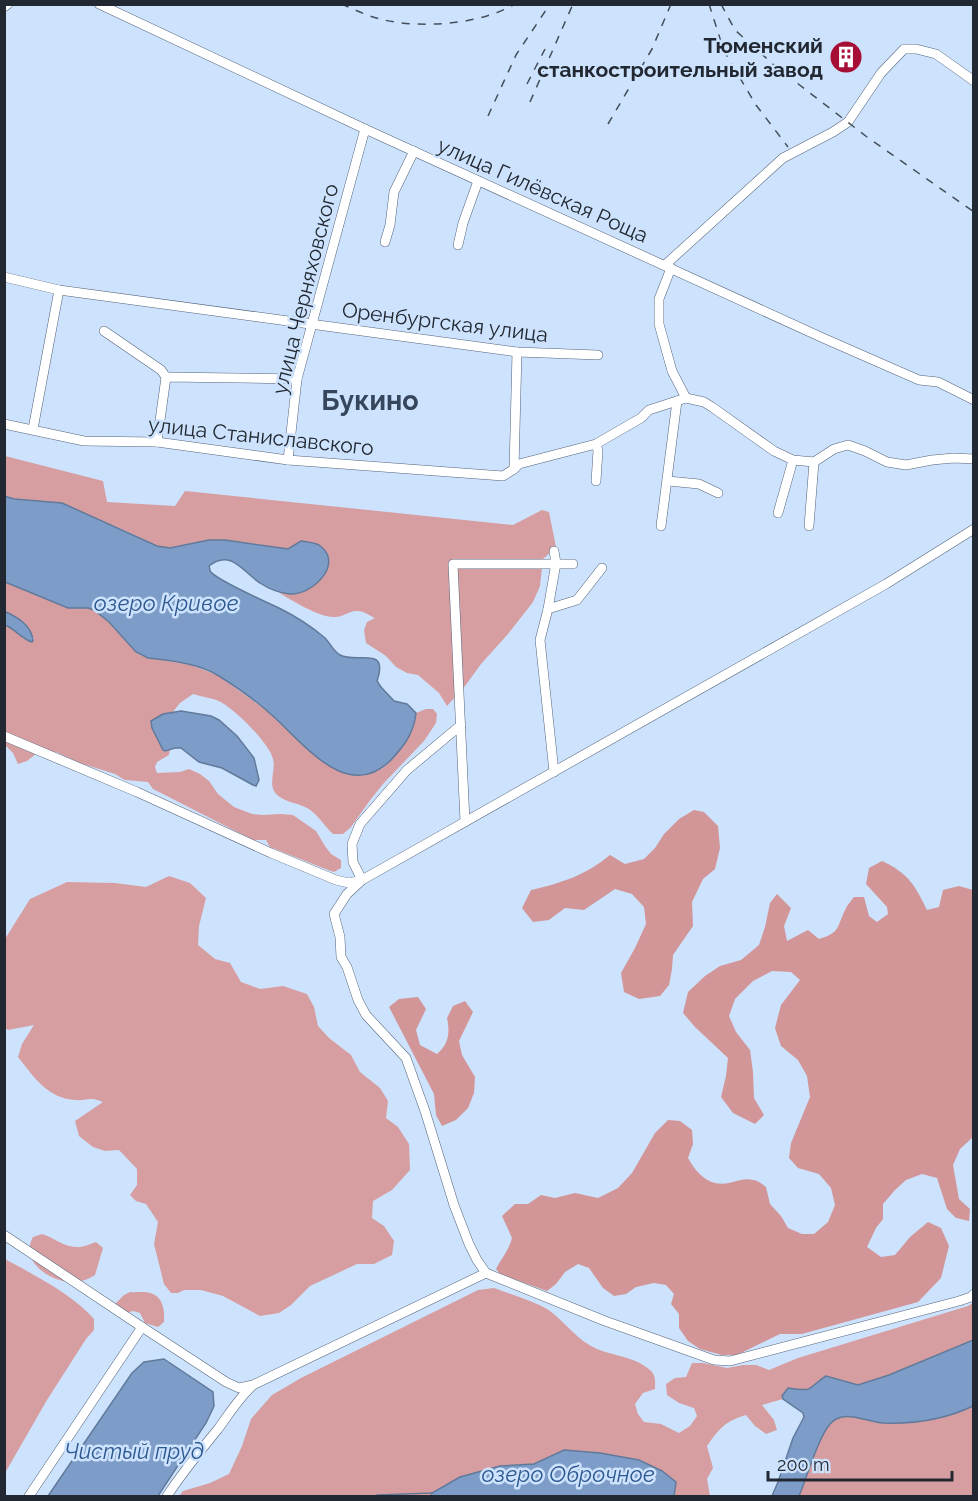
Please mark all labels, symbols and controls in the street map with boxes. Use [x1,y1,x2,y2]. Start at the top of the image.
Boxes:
place label: Тюменский станкостроительный завод [537,33,823,82]
building icon: Тюменский станкостроительный завод [828,39,864,75]
street label: улица Гилёвская Роща [434,132,652,248]
street label: улица Черняховского [267,181,343,397]
street label: Оренбургская улица [341,297,549,347]
district label: Букино [321,385,419,416]
street label: улица Станиславского [147,412,375,460]
water label: озеро Кривое [93,590,239,616]
water label: Чистый пруд [64,1438,204,1464]
scale bar [768,1444,952,1482]
text: 200 m [777,1454,830,1475]
water label: озеро Оброчное [481,1461,655,1487]

